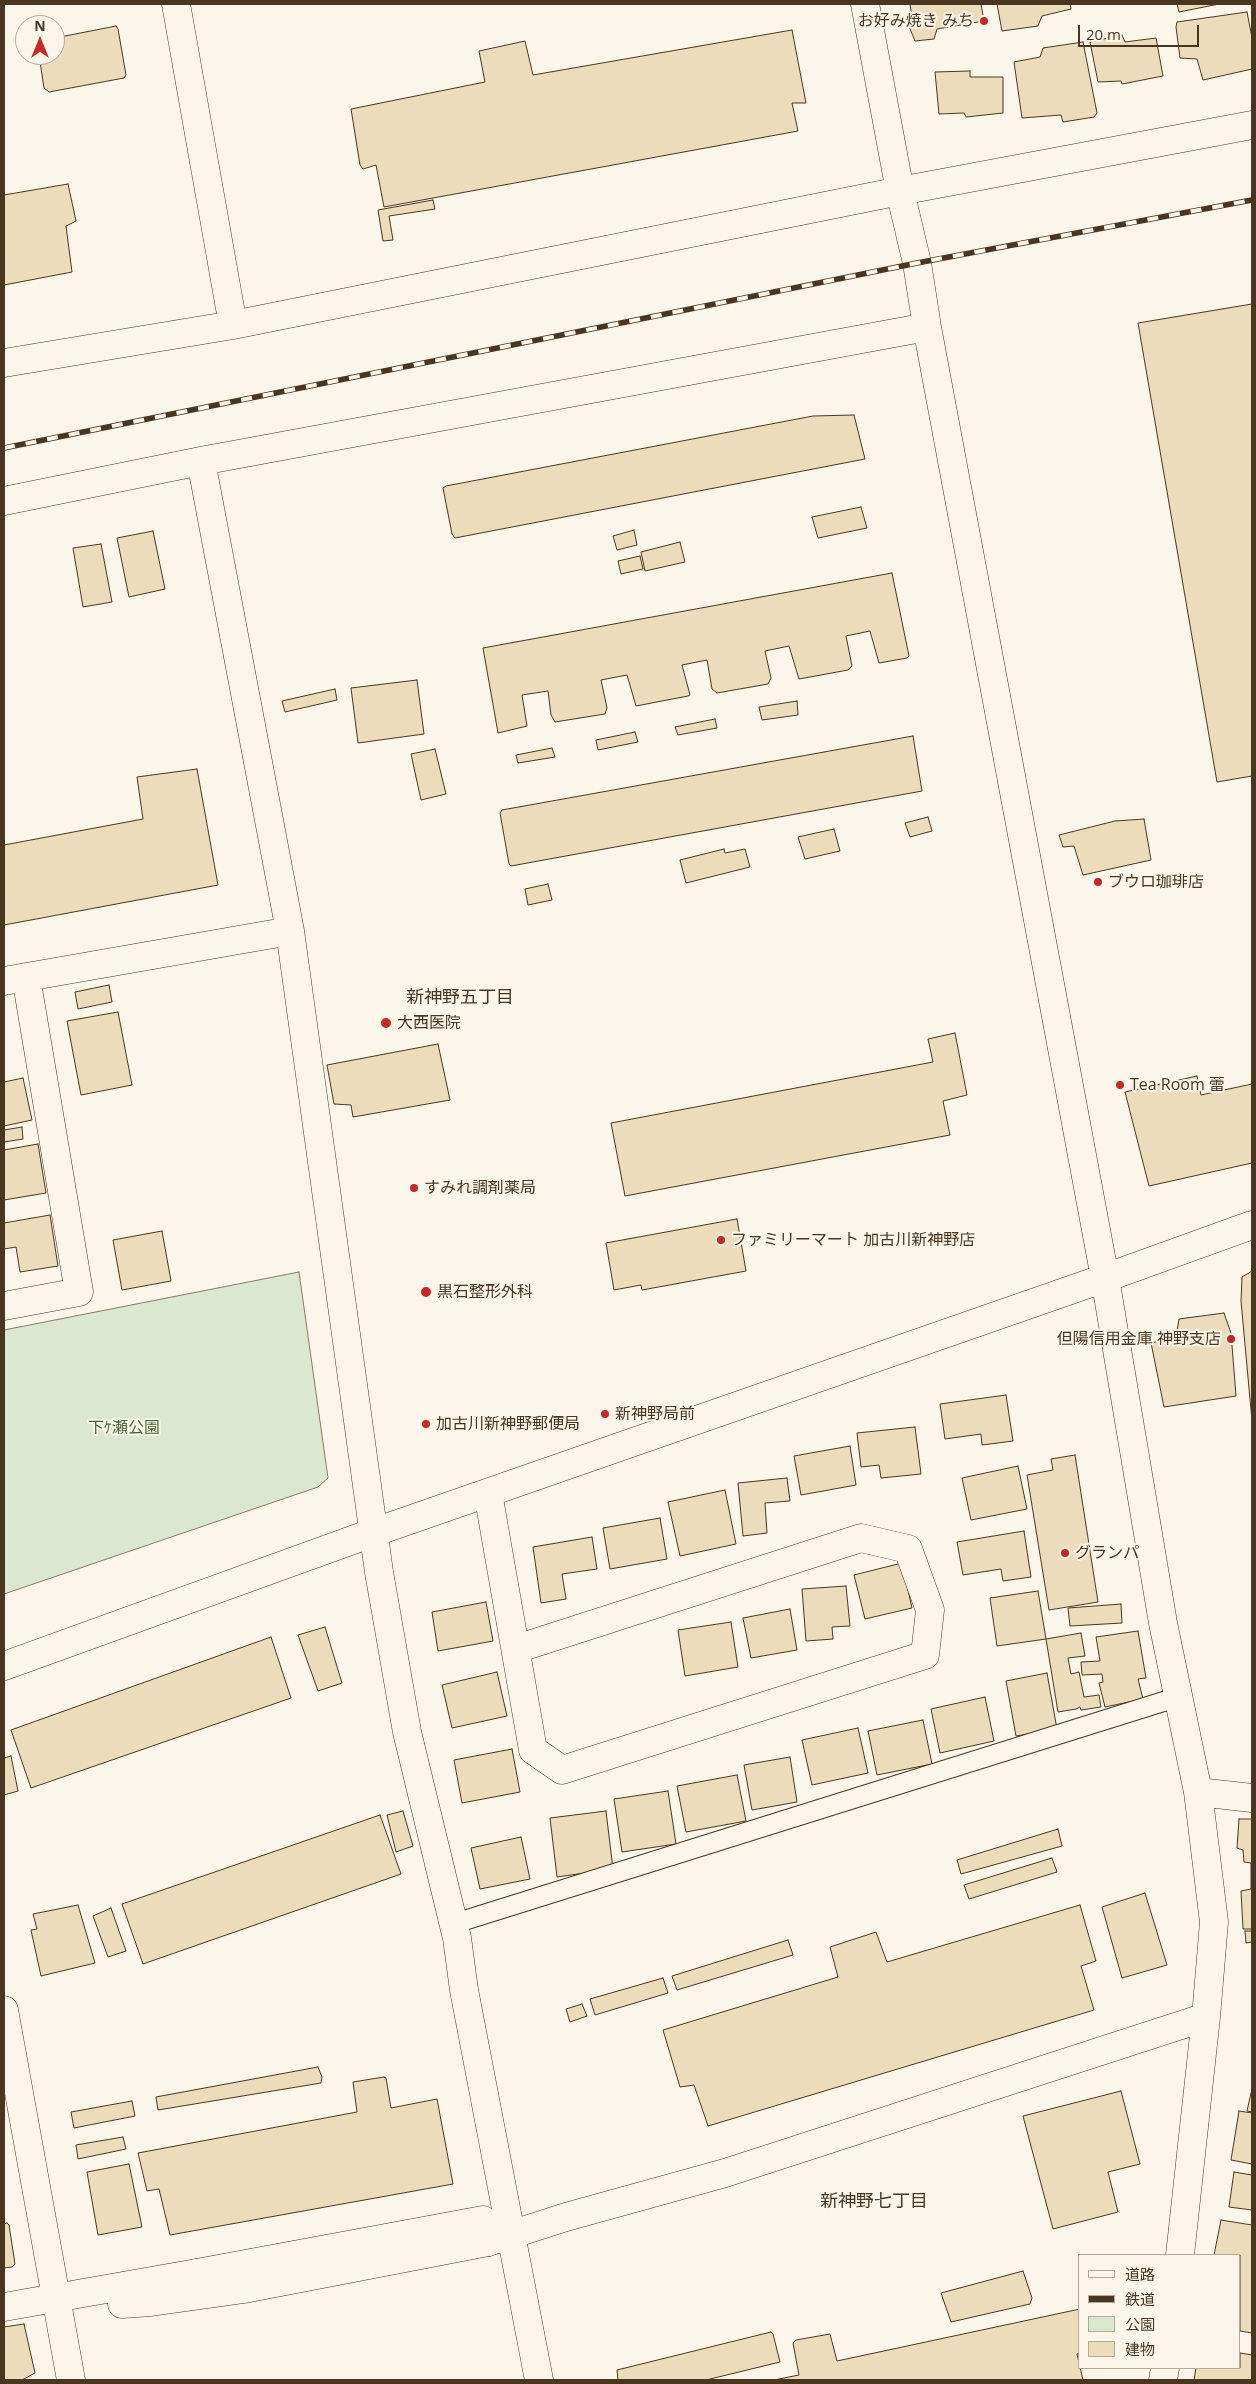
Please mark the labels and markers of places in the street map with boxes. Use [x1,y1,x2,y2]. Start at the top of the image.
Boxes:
place label: お好み焼き みち [858,11,974,31]
marker: お好み焼き みち [978,15,990,27]
place label: ブウロ珈琲店 [1108,872,1204,892]
marker: ブウロ珈琲店 [1092,876,1104,888]
place label: 大西医院 [397,1013,461,1033]
marker: 大西医院 [379,1016,393,1030]
place label: Tea Room 蕾 [1130,1075,1225,1095]
marker: Tea Room 蕾 [1114,1079,1126,1091]
place label: すみれ調剤薬局 [424,1178,536,1198]
marker: すみれ調剤薬局 [408,1182,420,1194]
place label: ファミリーマート 加古川新神野店 [731,1230,975,1250]
marker: ファミリーマート 加古川新神野店 [715,1234,727,1246]
place label: 黒石整形外科 [437,1282,533,1302]
marker: 黒石整形外科 [419,1285,433,1299]
place label: 但陽信用金庫 神野支店 [1057,1329,1221,1349]
marker: 但陽信用金庫 神野支店 [1225,1333,1237,1345]
place label: 新神野局前 [615,1404,695,1424]
marker: 新神野局前 [599,1408,611,1420]
place label: 加古川新神野郵便局 [436,1414,580,1434]
marker: 加古川新神野郵便局 [420,1418,432,1430]
place label: グランパ [1075,1543,1139,1563]
marker: グランパ [1059,1547,1071,1559]

